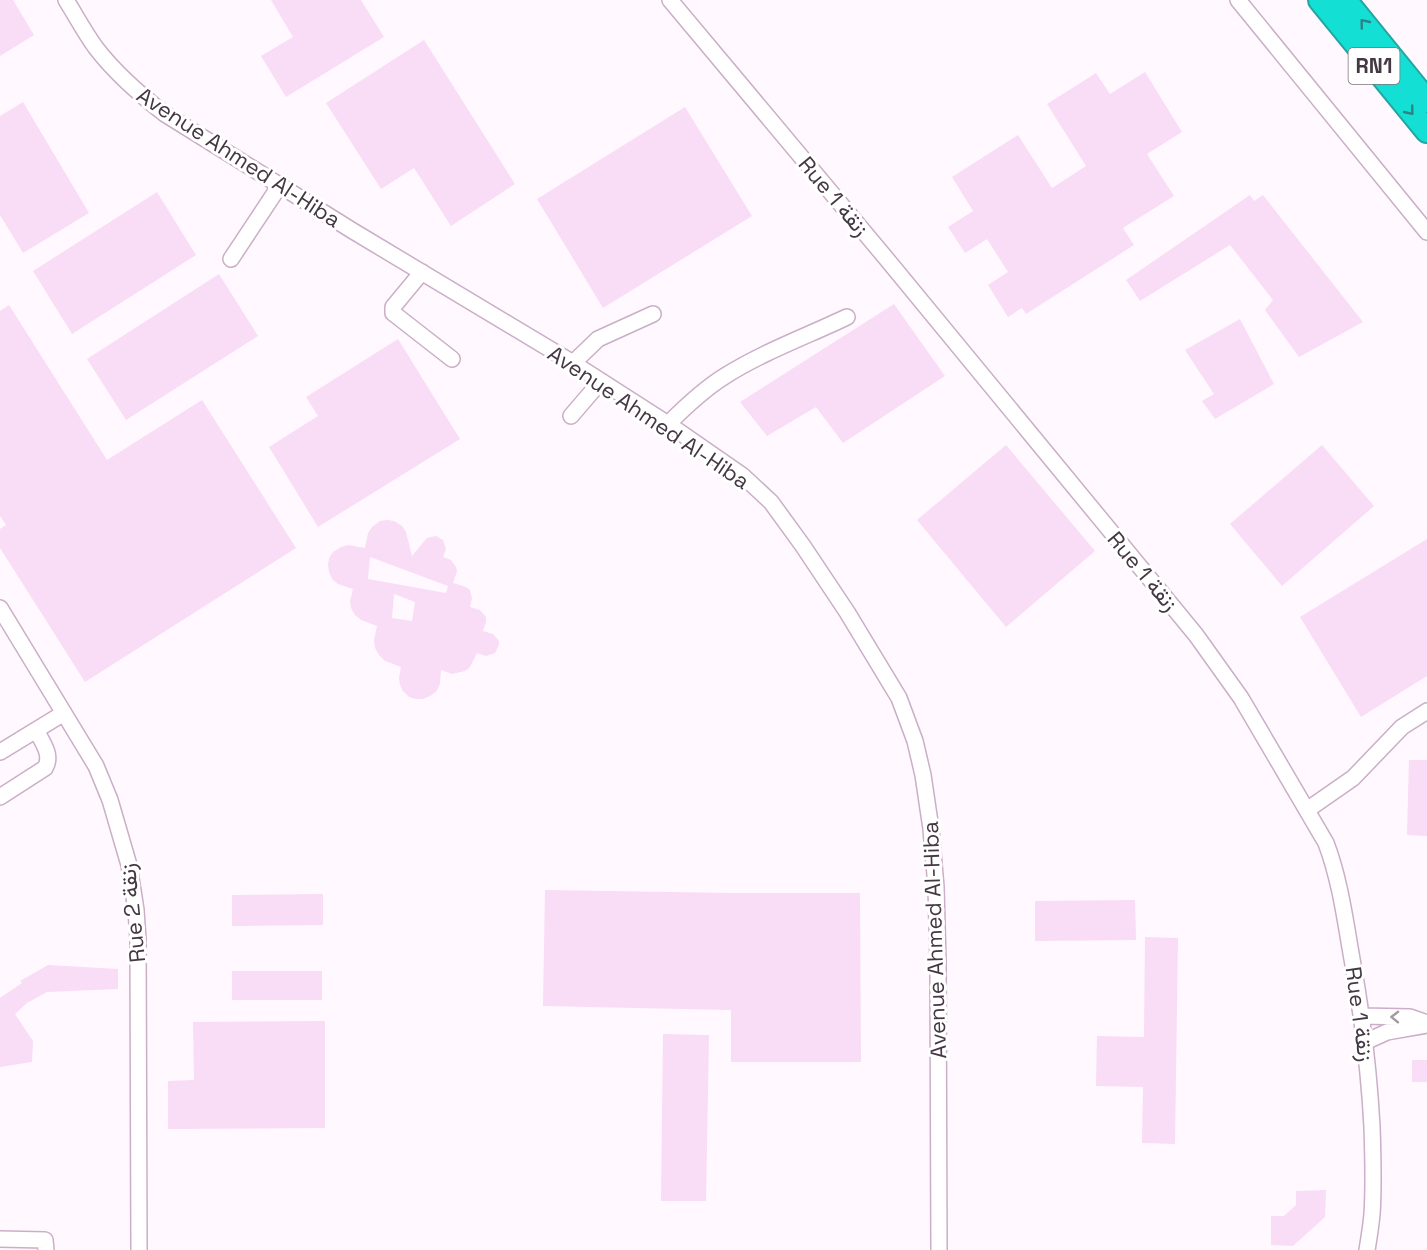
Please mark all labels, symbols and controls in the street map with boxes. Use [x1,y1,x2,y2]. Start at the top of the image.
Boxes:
one-way arrow [1360,19,1371,30]
road number: RN1 [1348,48,1400,84]
street label: Avenue Ahmed Al-Hiba [132,81,347,234]
one-way arrow [1403,104,1414,115]
street label: Rue 1 زنقة [793,150,875,242]
street label: Avenue Ahmed Al-Hiba [543,339,756,495]
street label: Rue 1 زنقة [1102,525,1184,617]
street label: Avenue Ahmed Al-Hiba [916,820,952,1059]
street label: Rue 2 زنقة [113,862,151,964]
street label: Rue 1 زنقة [1339,965,1381,1063]
one-way arrow [1390,1010,1399,1023]

